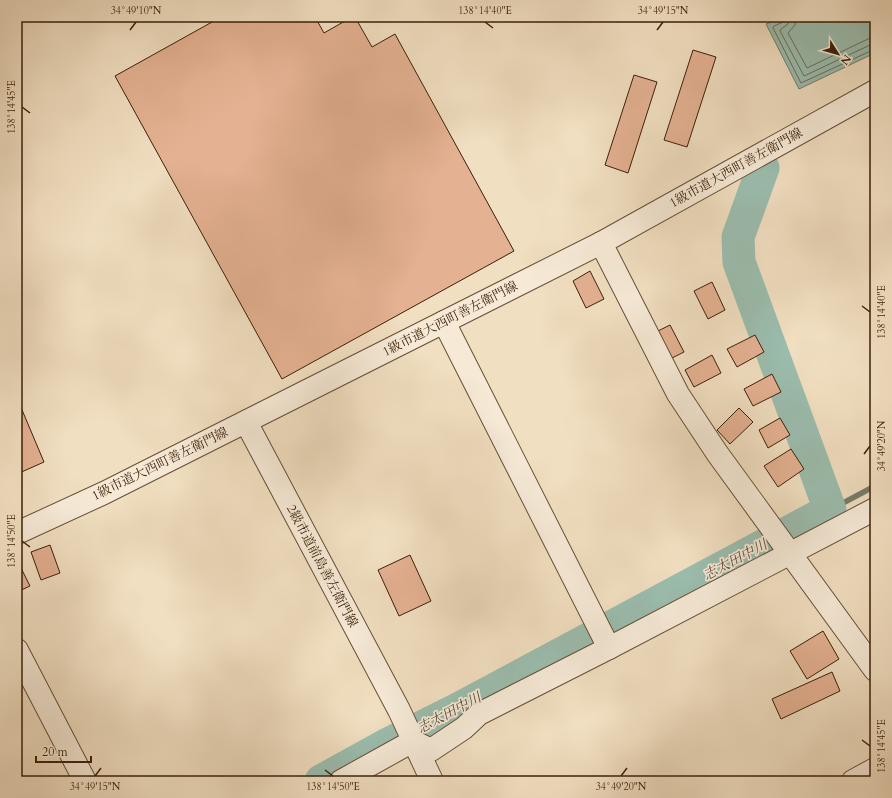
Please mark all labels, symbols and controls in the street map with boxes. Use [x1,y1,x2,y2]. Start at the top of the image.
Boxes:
text: 34°49'10"N [111,4,162,18]
text: 138°14'40"E [458,4,512,18]
text: 34°49'15"N [638,4,689,18]
north arrow [818,34,858,74]
text: N [836,51,854,68]
text: 138°14'45"E [5,80,19,134]
street label: 1級市道大西町善左衛門線 [666,124,806,212]
street label: 1級市道大西町善左衛門線 [379,277,521,361]
text: 138°14'40"E [875,285,889,339]
text: 34°49'20"N [875,420,889,471]
street label: 1級市道大西町善左衛門線 [89,423,231,505]
street label: 2級市道前島善左衛門線 [282,501,362,631]
text: 138°14'50"E [5,514,19,568]
water label: 志太田中川 [700,534,772,585]
water label: 志太田中川 [414,687,486,738]
text: 138°14'45"E [875,719,889,773]
scale bar [36,738,91,764]
text: 20 m [42,744,69,760]
text: 34°49'15"N [70,780,121,794]
text: 138°14'50"E [306,780,360,794]
text: 34°49'20"N [596,780,647,794]

